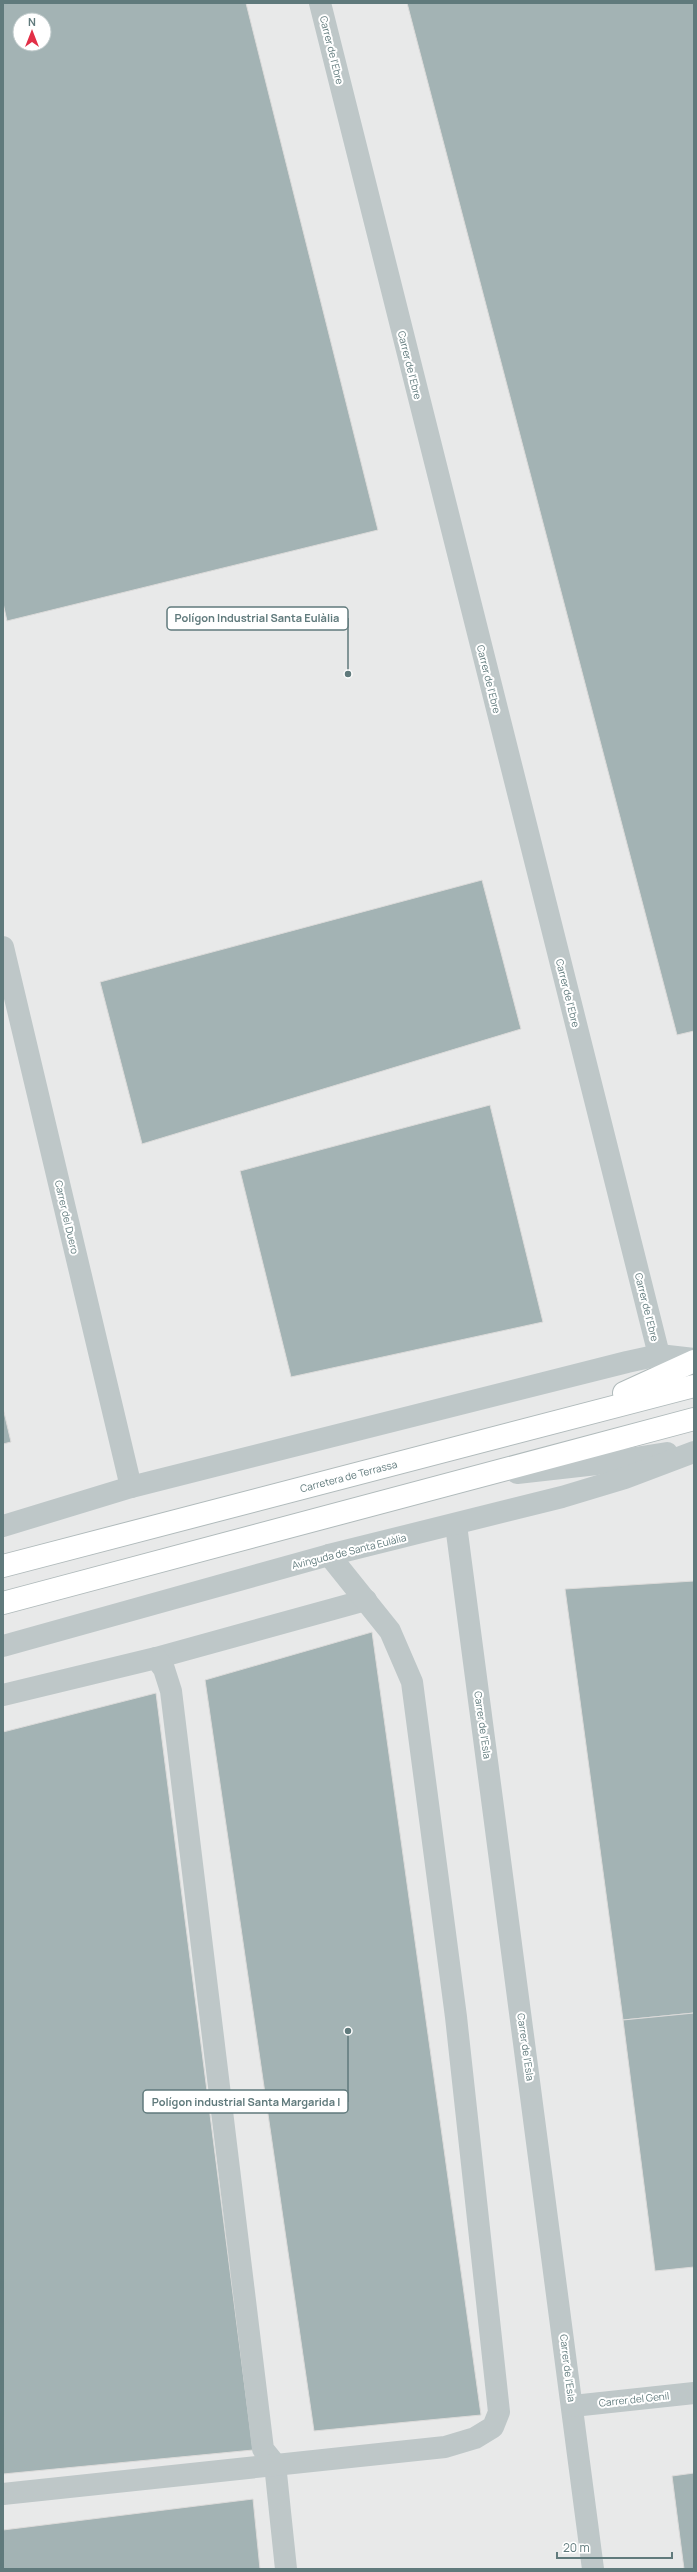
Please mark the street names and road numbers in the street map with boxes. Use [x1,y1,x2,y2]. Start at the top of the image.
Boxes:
street label: Carrer de l'Ebre [317,14,347,86]
street label: Carrer de l'Ebre [395,329,425,401]
street label: Carrer de l'Ebre [474,643,504,715]
street label: Carrer de l'Ebre [553,957,583,1029]
street label: Carrer del Duero [52,1179,82,1255]
street label: Carrer de l'Ebre [632,1271,662,1343]
street label: Carretera de Terrassa [298,1457,399,1495]
street label: Avinguda de Santa Eulàlia [290,1530,408,1572]
street label: Carrer de l'Esla [471,1690,495,1760]
street label: Carrer de l'Esla [514,2012,538,2082]
street label: Carrer de l'Esla [557,2333,579,2403]
street label: Carrer del Genil [598,2388,670,2410]

